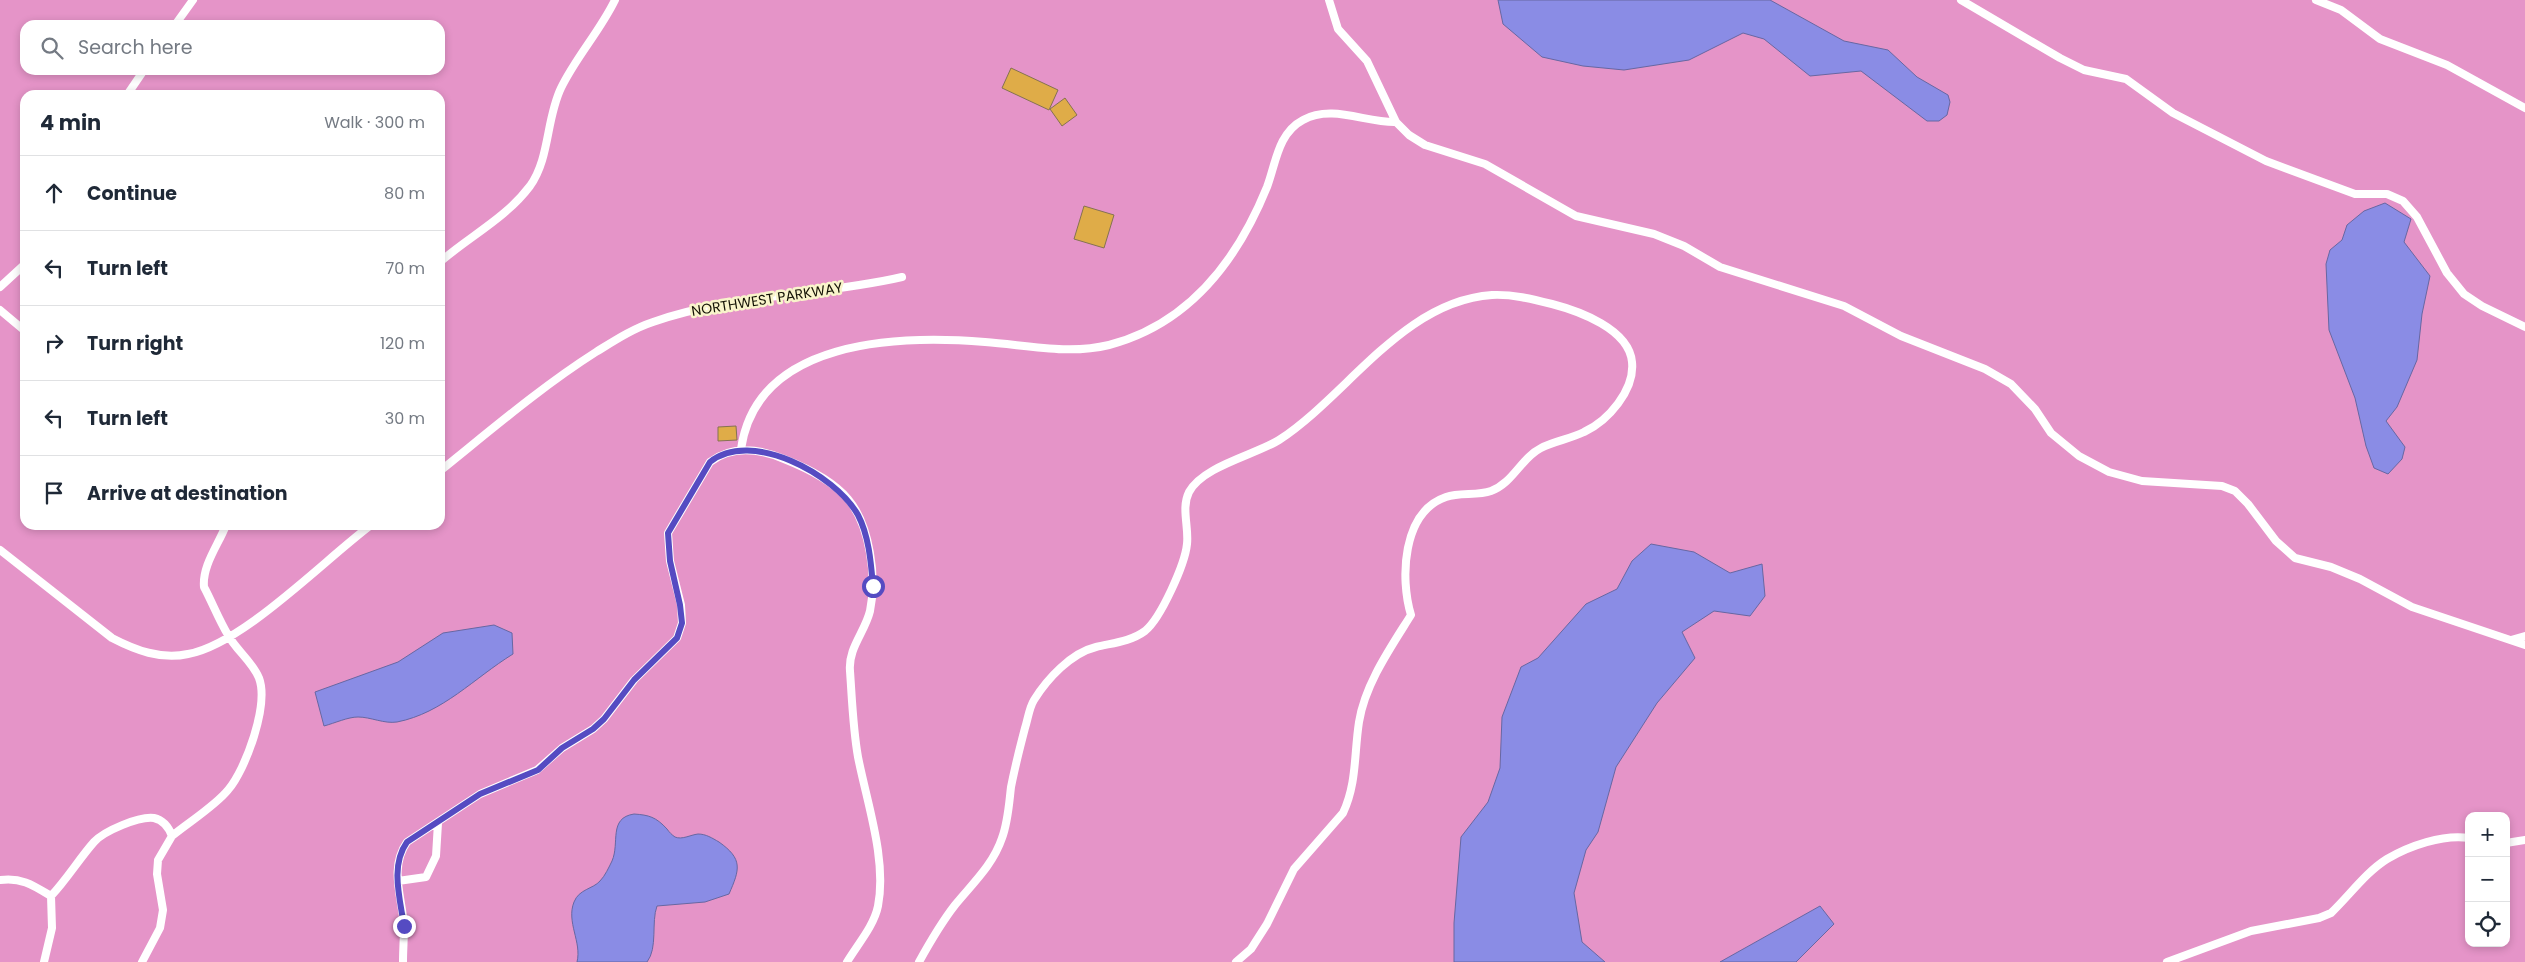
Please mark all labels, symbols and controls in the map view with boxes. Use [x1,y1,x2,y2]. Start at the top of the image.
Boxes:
search box [20,20,445,75]
icon: search [38,34,66,62]
text: Search here [78,34,192,61]
text: 4 min [40,108,101,137]
text: Walk · 300 m [324,111,425,134]
icon: ahead [40,179,68,207]
text: Continue [87,180,177,207]
text: 80 m [384,182,425,205]
icon: left [40,254,68,282]
text: Turn left [87,255,168,282]
text: 70 m [385,257,425,280]
street label: NORTHWEST PARKWAY [690,277,844,321]
icon: right [40,329,68,357]
text: Turn right [87,330,183,357]
text: 120 m [380,332,425,355]
icon: left [40,404,68,432]
text: Turn left [87,405,168,432]
text: 30 m [385,407,425,430]
icon: arrive [40,479,68,507]
text: Arrive at destination [87,480,288,507]
route start [862,575,885,598]
map controls [2465,812,2510,947]
button: + [2465,812,2510,857]
button: − [2465,857,2510,902]
button: locate [2465,902,2510,947]
route end [393,915,416,938]

